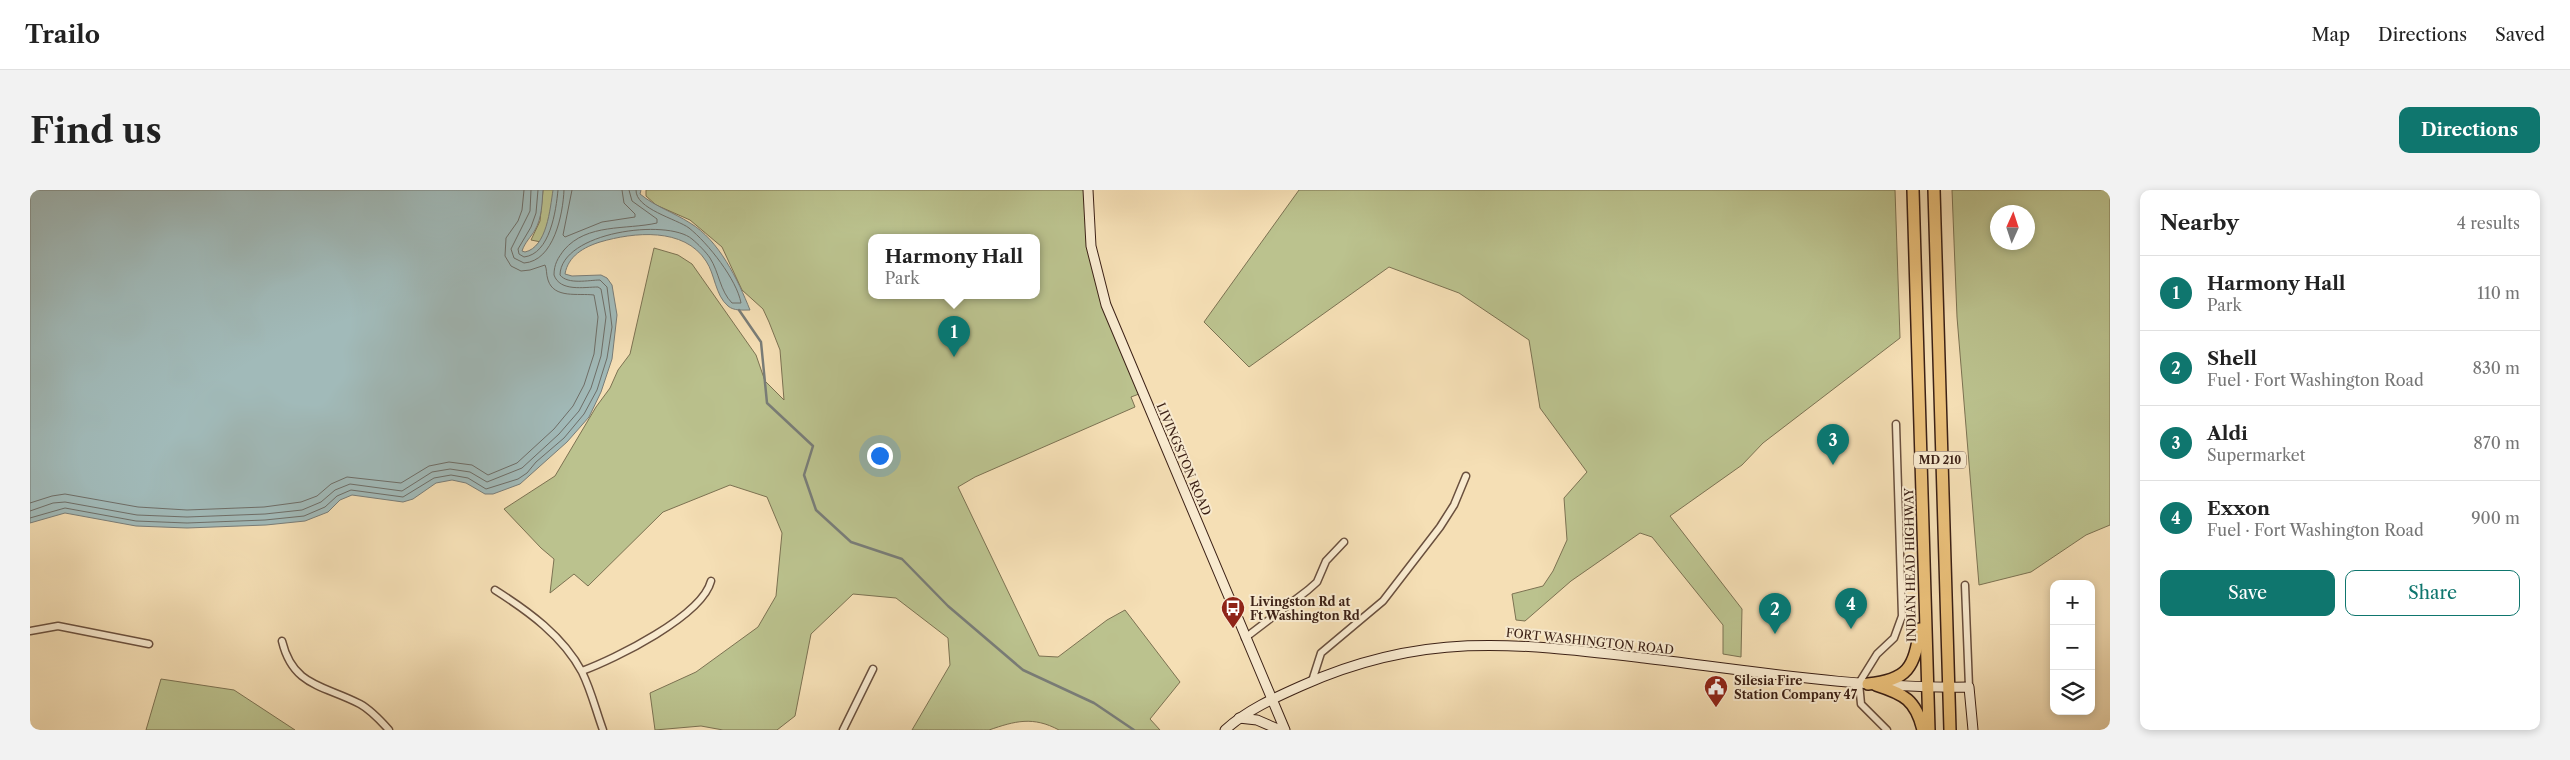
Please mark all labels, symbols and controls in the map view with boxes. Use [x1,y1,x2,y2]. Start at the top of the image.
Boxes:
text: Trailo [25,20,100,49]
text: Map [2311,24,2350,46]
text: Directions [2378,24,2467,46]
text: Saved [2495,24,2545,46]
button: Directions [2399,107,2540,153]
text: Find us [30,109,162,152]
north arrow [1990,205,2035,250]
text: Nearby [2160,210,2239,235]
text: 4 results [2457,213,2520,233]
popup [868,234,1040,299]
text: Harmony Hall [885,245,1023,268]
text: Park [885,268,919,288]
text: Harmony Hall [2207,272,2346,295]
text: 1 [2172,283,2180,303]
text: 110 m [2477,283,2520,303]
text: Park [2207,295,2242,315]
pin: 1 [938,316,970,357]
text: Shell [2207,347,2257,370]
text: 2 [2171,358,2181,378]
text: 830 m [2472,358,2520,378]
text: Fuel · Fort Washington Road [2207,370,2424,390]
street label: LIVINGSTON ROAD [1153,400,1215,518]
text: Aldi [2207,422,2248,445]
pin: 3 [1817,424,1849,465]
text: 3 [2171,433,2181,453]
text: 870 m [2473,433,2520,453]
your location [867,443,893,469]
text: Supermarket [2207,445,2305,465]
road number: MD 210 [1914,452,1966,468]
street label: INDIAN HEAD HIGHWAY [1901,487,1919,642]
text: Exxon [2207,497,2270,520]
text: 4 [2171,508,2181,528]
text: 900 m [2471,508,2520,528]
text: Fuel · Fort Washington Road [2207,520,2424,540]
button: Save [2160,570,2335,616]
button: Share [2345,570,2520,616]
map controls [2050,580,2095,715]
button: + [2050,580,2095,625]
pin: 4 [1835,588,1867,629]
pin: 2 [1759,593,1791,634]
place label: Livingston Rd at Ft Washington Rd [1250,594,1360,623]
bus stop icon: Livingston Rd at Ft Washington Rd [1220,595,1246,629]
street label: FORT WASHINGTON ROAD [1505,625,1675,657]
button: − [2050,625,2095,670]
button: layers [2050,670,2095,715]
place label: Silesia Fire Station Company 47 [1734,673,1858,702]
public building icon: Silesia Fire Station Company 47 [1703,674,1729,708]

